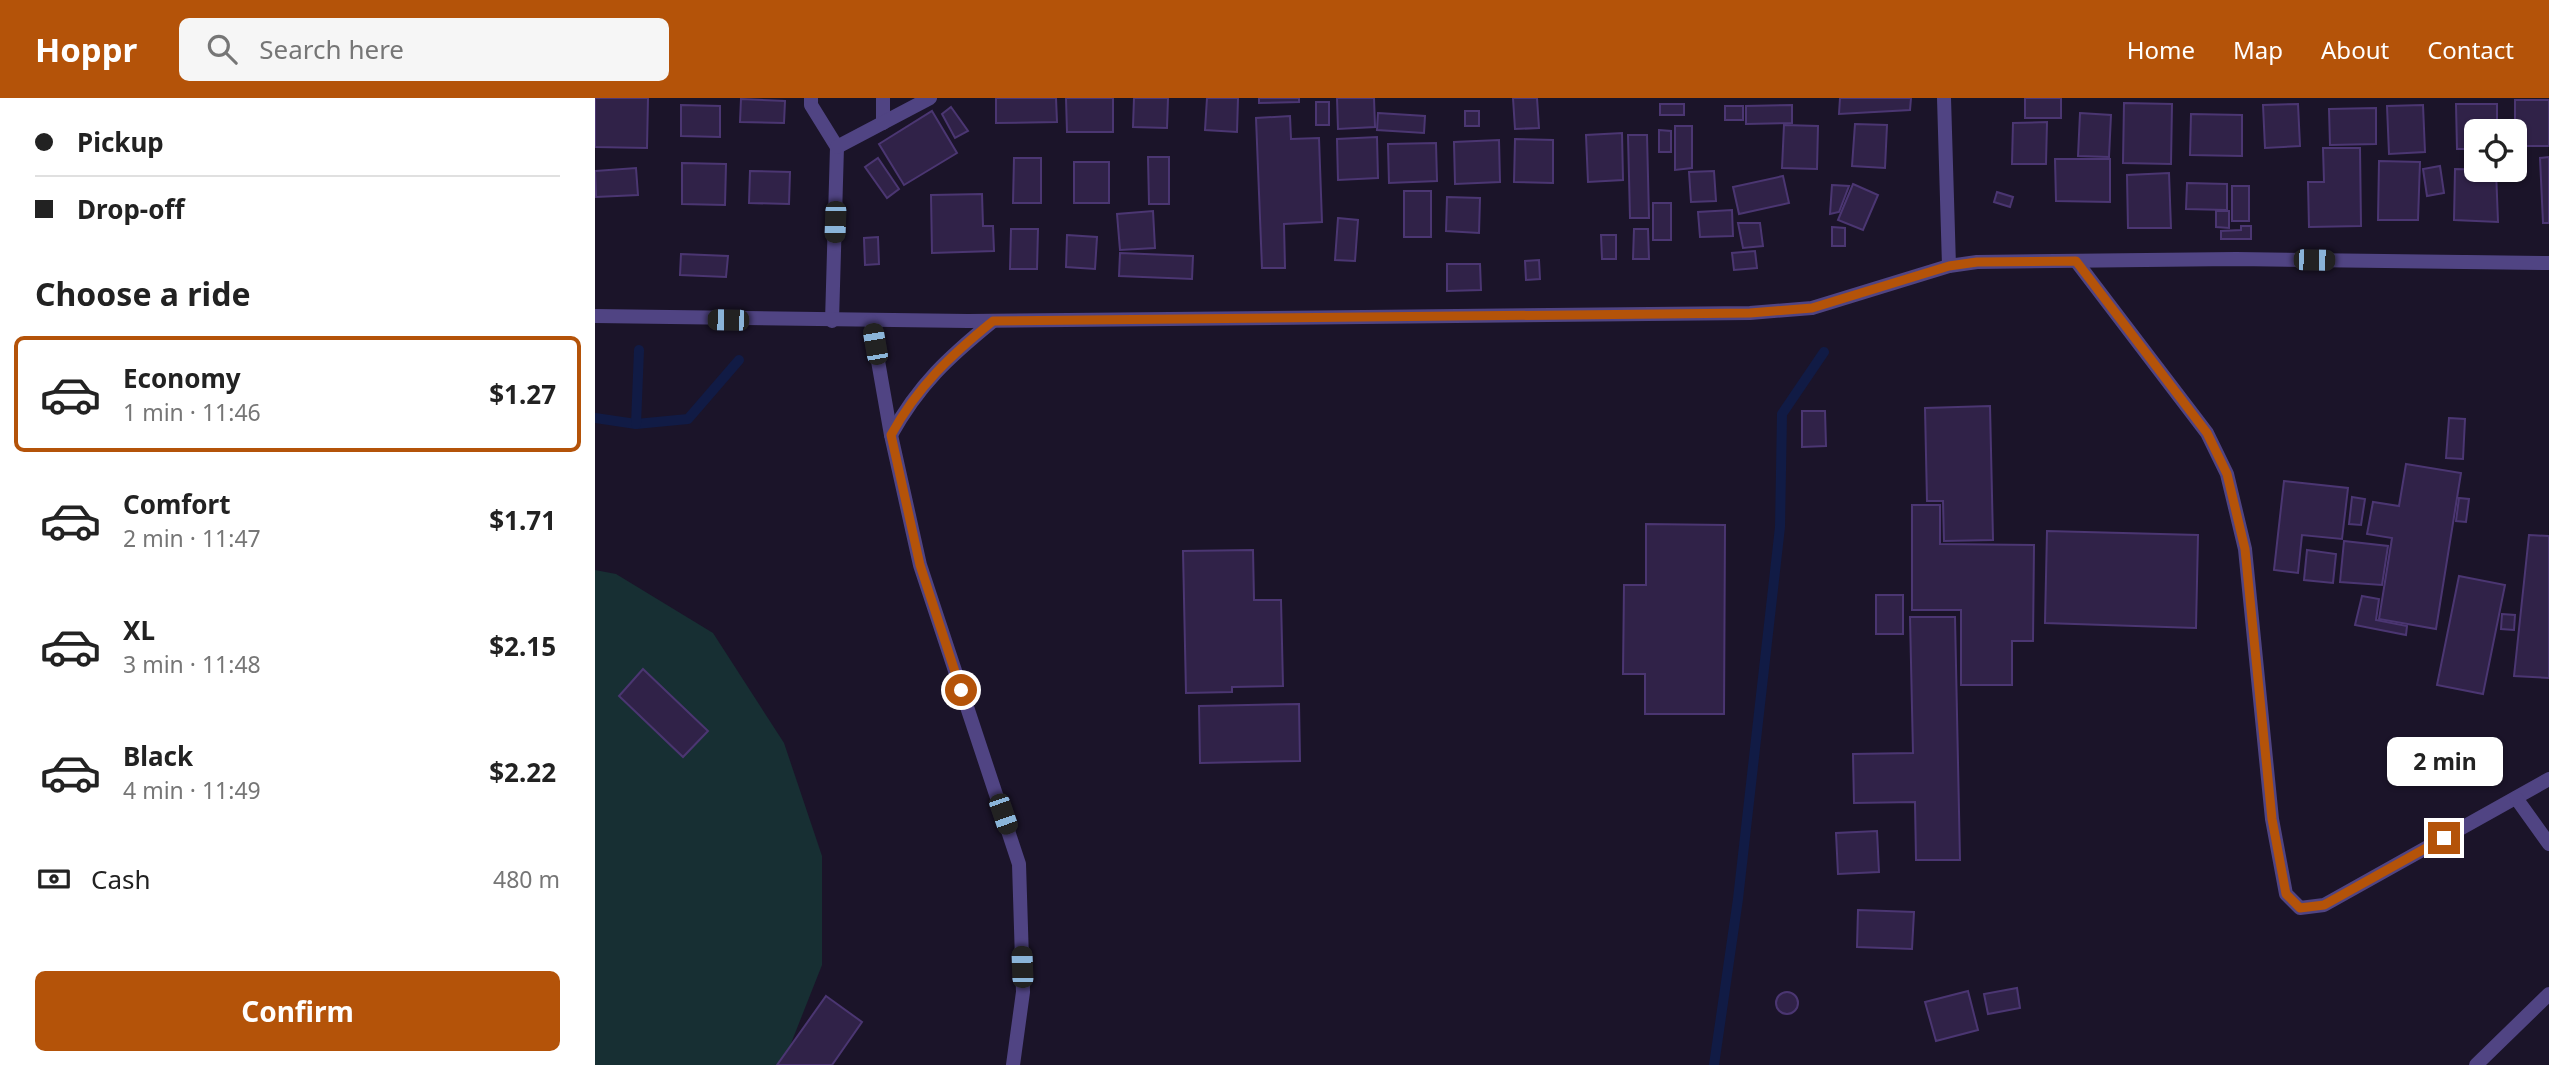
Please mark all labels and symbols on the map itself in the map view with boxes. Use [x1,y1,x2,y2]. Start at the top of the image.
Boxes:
car [824,201,847,243]
car [2293,249,2336,271]
car [707,309,750,331]
car [862,321,889,367]
route start [945,674,977,706]
callout: 2 min [2386,736,2502,786]
car [987,791,1020,837]
route end [2428,822,2460,854]
car [1011,946,1034,988]

